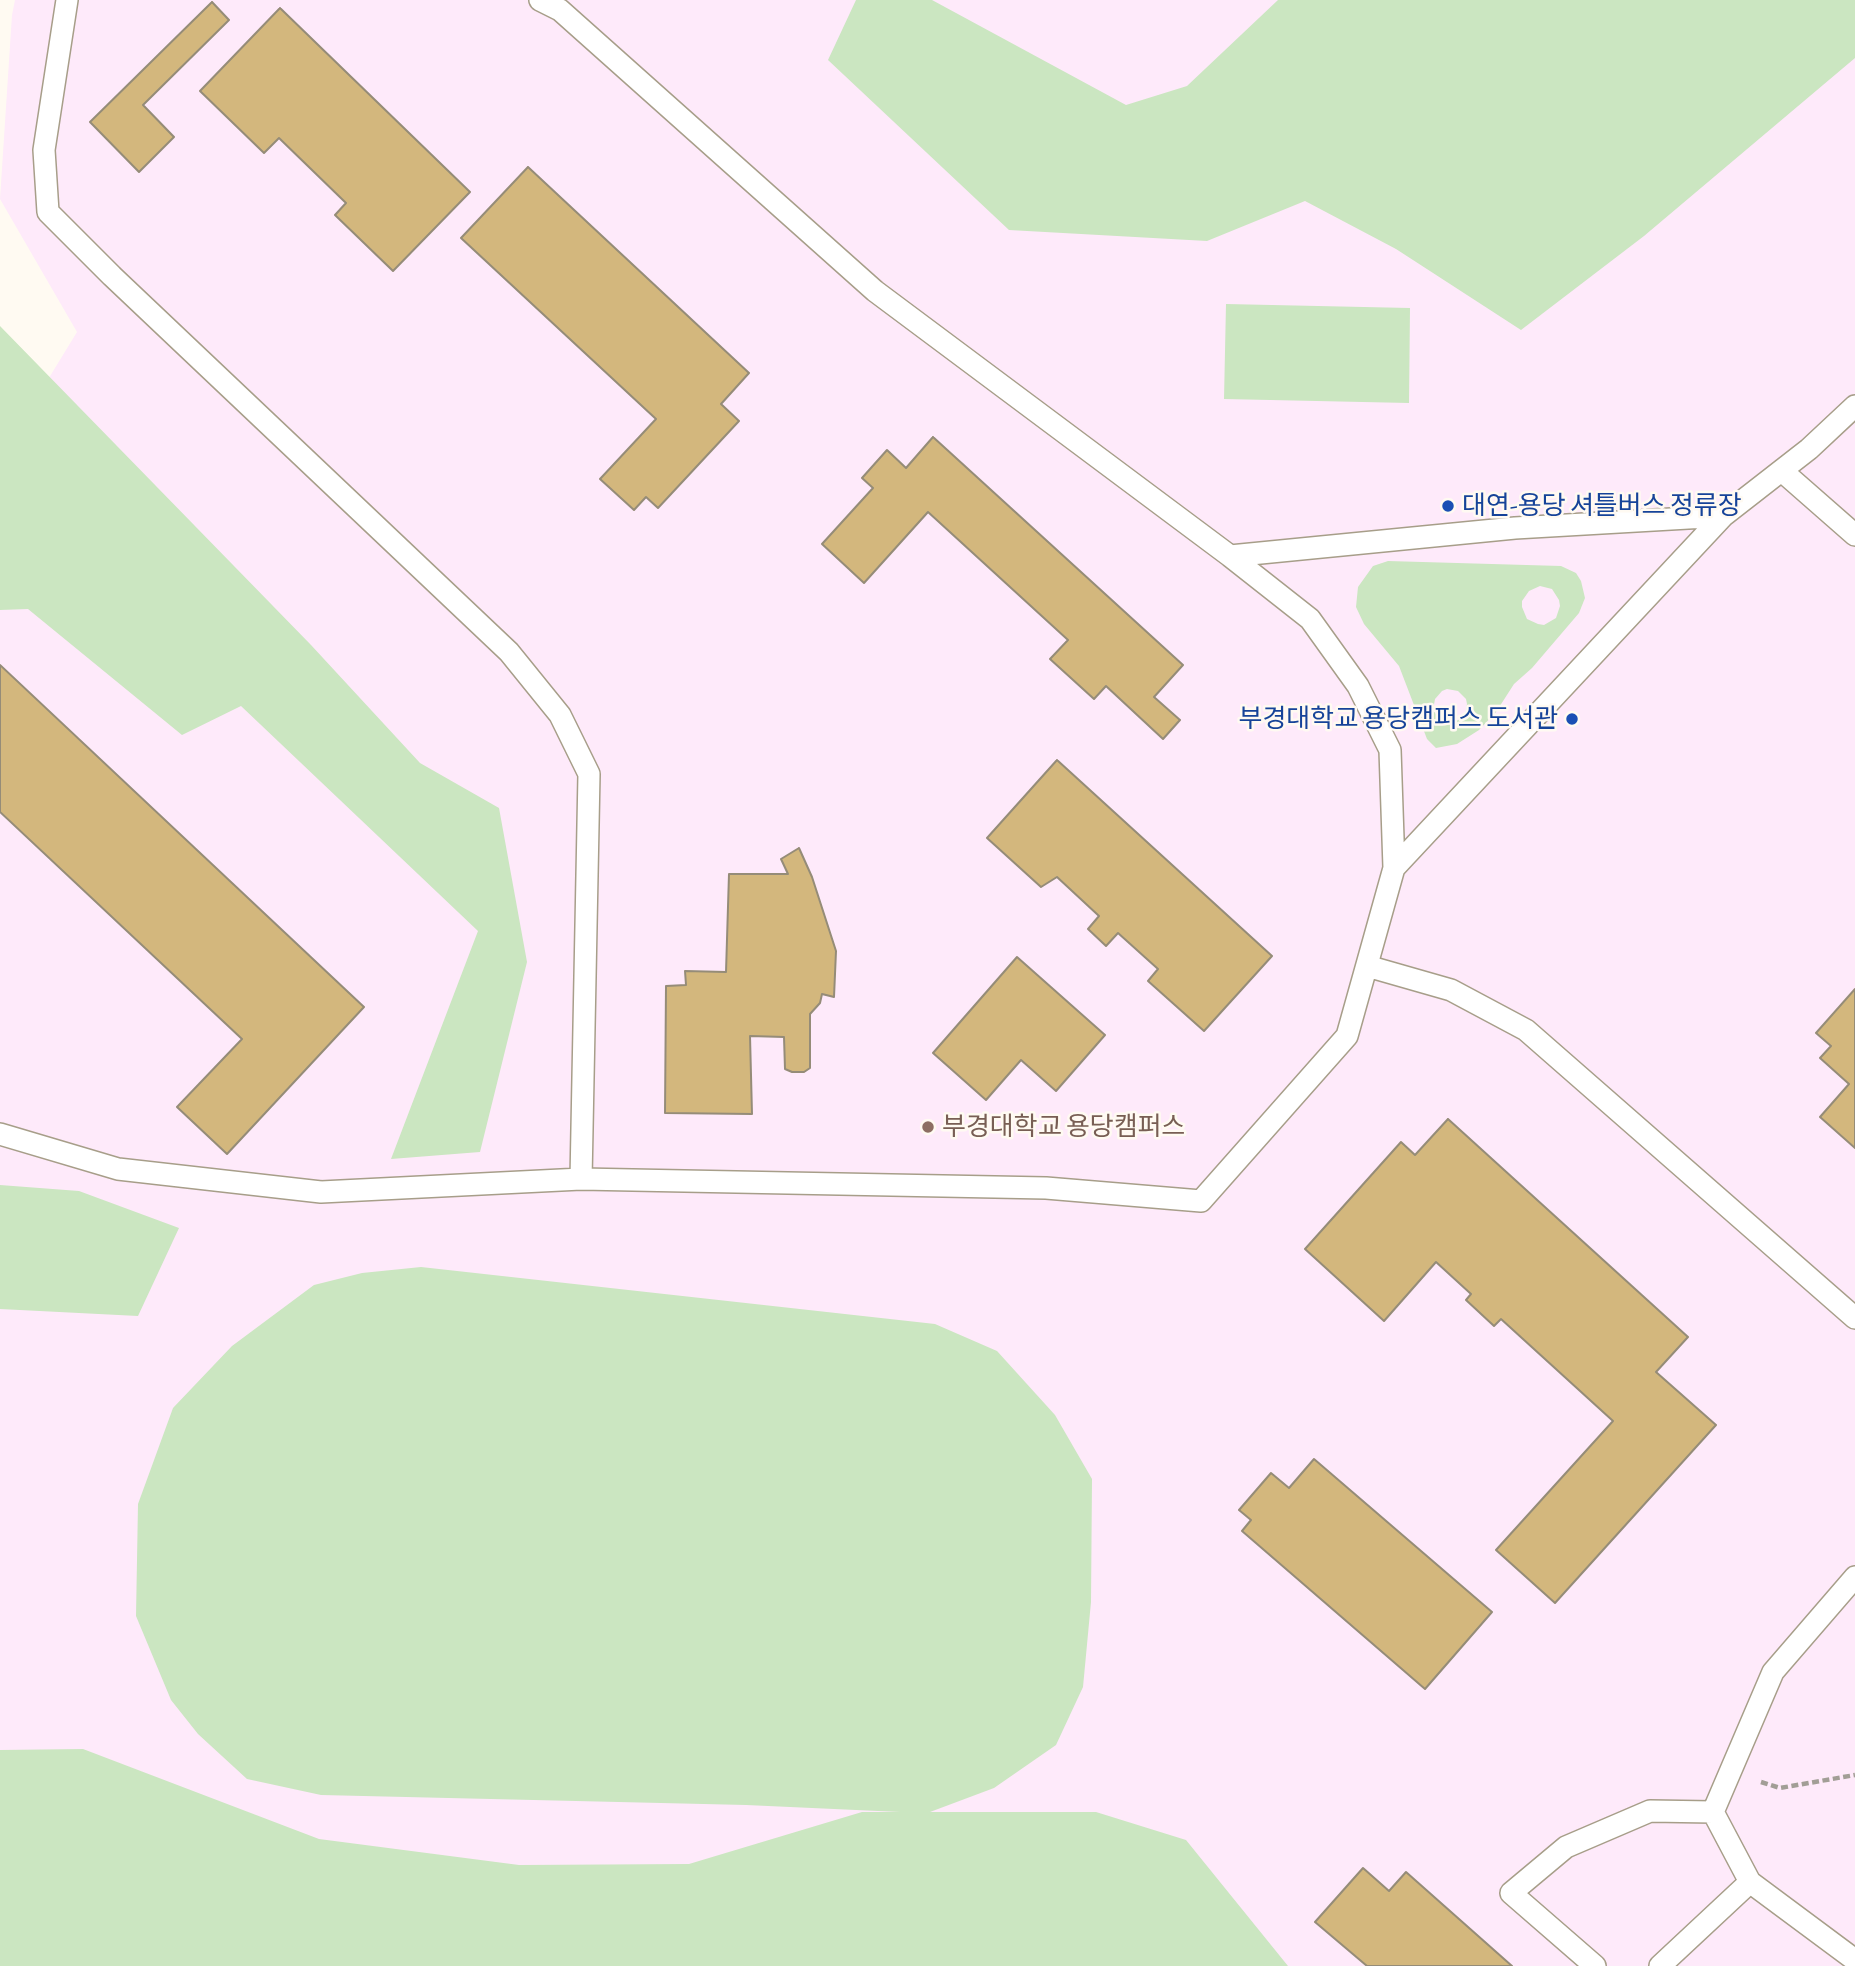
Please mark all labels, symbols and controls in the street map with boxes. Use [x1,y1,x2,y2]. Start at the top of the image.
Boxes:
place label: 대연-용당 셔틀버스 정류장 [1462,490,1742,522]
marker: 대연-용당 셔틀버스 정류장 [1440,498,1456,514]
place label: 부경대학교 용당캠퍼스 도서관 [1238,703,1558,735]
marker: 부경대학교 용당캠퍼스 도서관 [1564,711,1580,727]
place label: 부경대학교 용당캠퍼스 [942,1111,1185,1143]
marker: 부경대학교 용당캠퍼스 [920,1119,936,1135]

